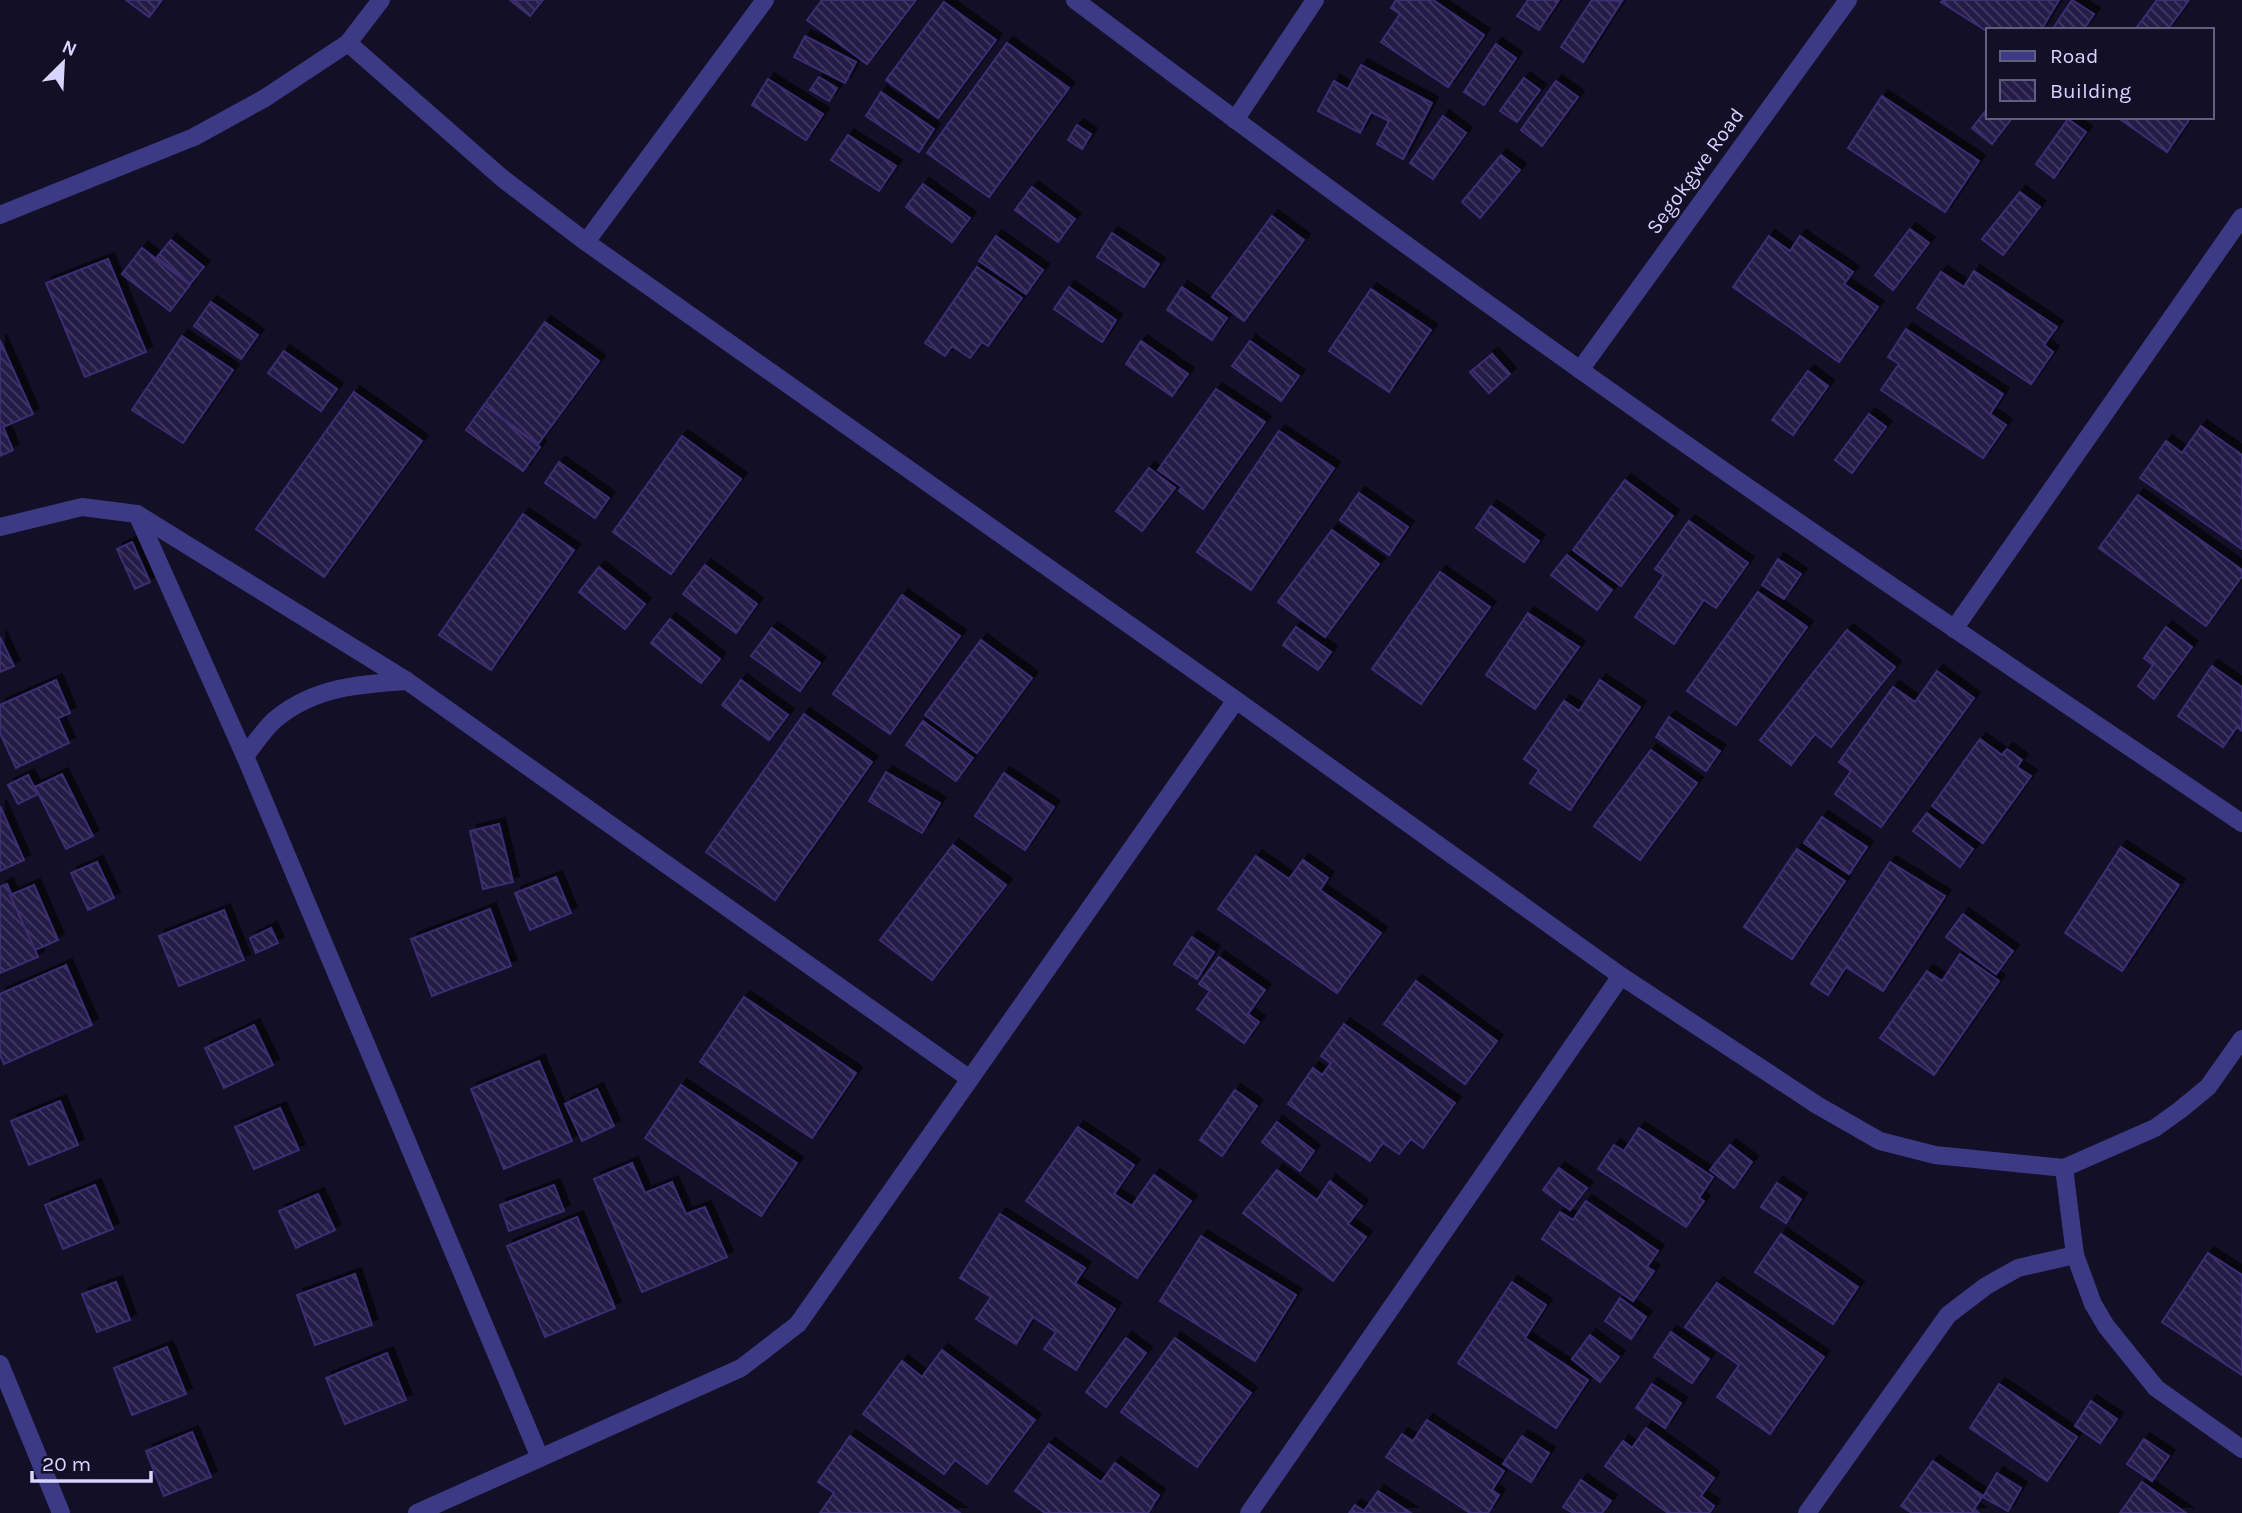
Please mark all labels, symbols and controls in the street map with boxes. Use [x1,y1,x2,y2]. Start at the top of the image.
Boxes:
north arrow [28,28,98,98]
legend [1986,28,2214,119]
text: N [59,36,80,61]
text: Road [2050,44,2098,68]
text: Building [2050,79,2131,103]
street label: Segokgwe Road [1641,103,1749,239]
scale bar [32,1440,150,1484]
text: 20 m [42,1452,91,1476]

